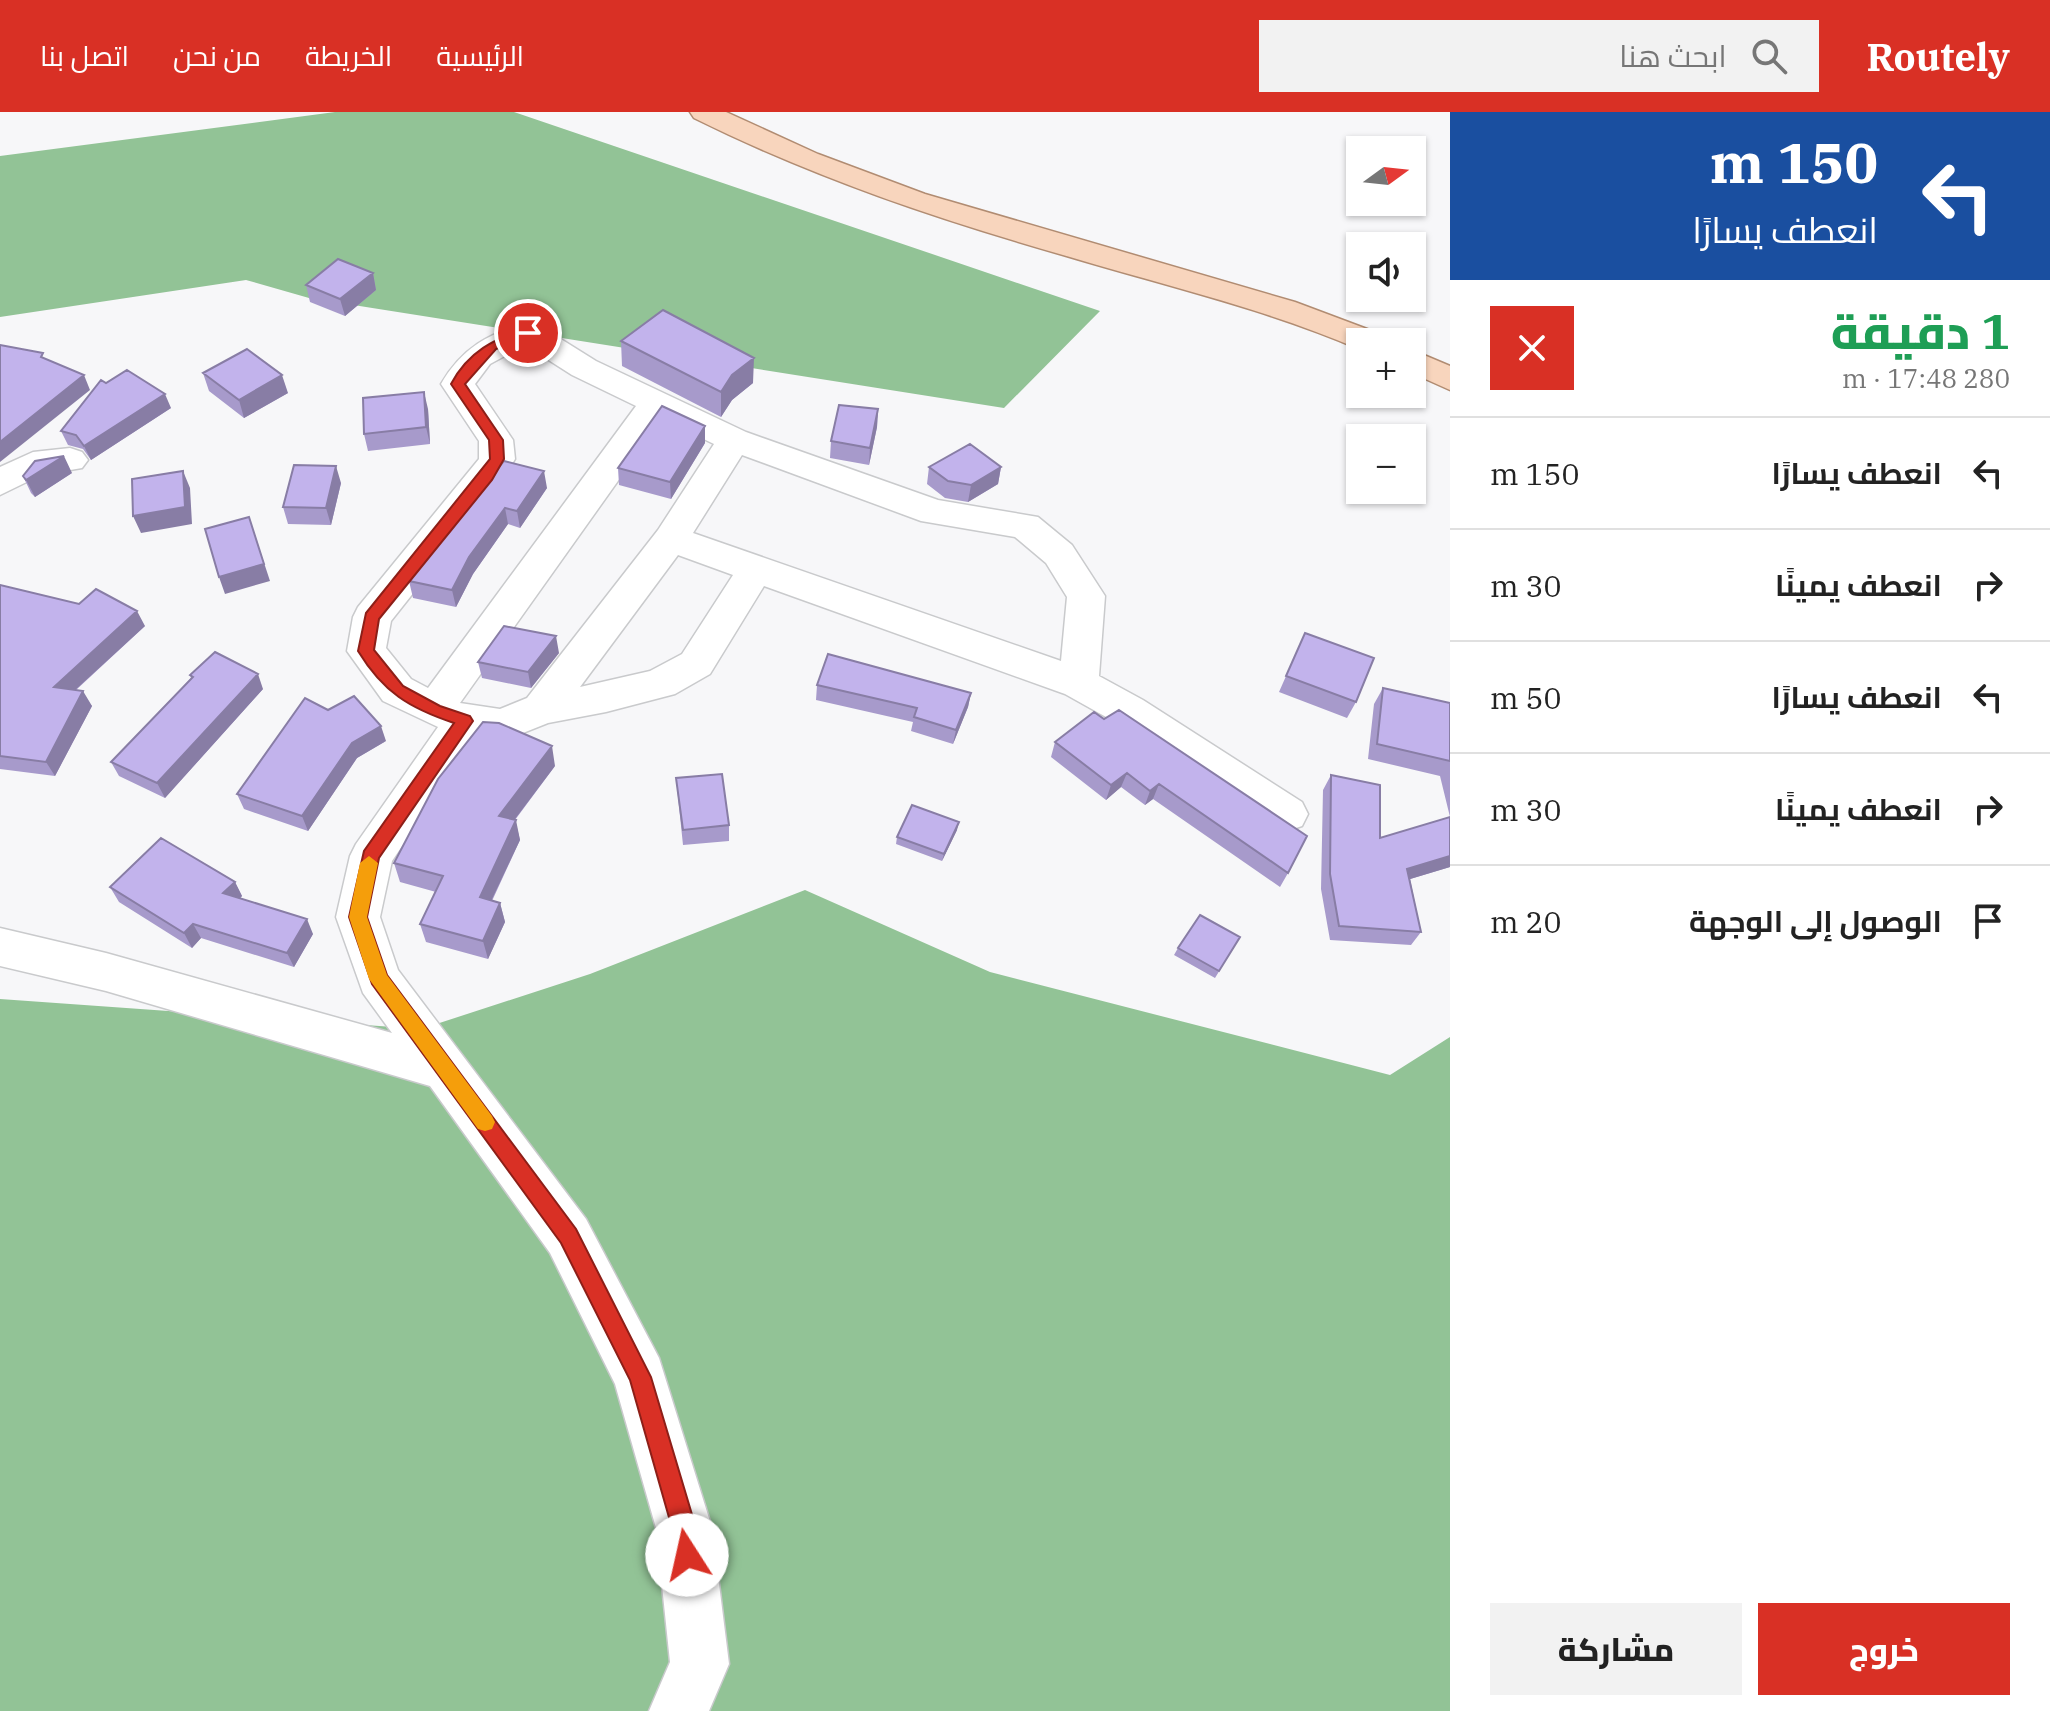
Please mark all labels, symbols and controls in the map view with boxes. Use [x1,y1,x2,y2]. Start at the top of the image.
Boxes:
search box [1259,20,1819,92]
text: Routely [1867,32,2010,81]
icon: search [1747,34,1791,78]
text: ابحث هنا [1619,36,1727,75]
text: اتصل بنا [40,37,129,74]
text: من نحن [173,37,261,74]
text: الخريطة [305,37,392,74]
text: الرئيسية [436,37,524,74]
text: 150 m [1710,126,1878,198]
north arrow [1346,136,1426,216]
map controls [1346,136,1426,504]
icon: left [1906,144,2010,248]
text: انعطف يسارًا [1692,206,1878,253]
button: sound [1346,232,1426,312]
pin [494,299,562,367]
text: 1 دقيقة [1831,300,2010,362]
button: close [1490,306,1574,390]
icon: arrive [506,311,550,355]
button: + [1346,328,1426,408]
text: 280 m · 17:48 [1842,361,2010,395]
button: − [1346,424,1426,504]
icon: left [1966,451,2010,495]
text: انعطف يسارًا [1771,453,1942,492]
text: 150 m [1490,454,1580,493]
icon: right [1966,563,2010,607]
text: انعطف يمينًا [1775,565,1942,604]
text: 30 m [1490,566,1562,605]
icon: left [1966,675,2010,719]
text: انعطف يسارًا [1771,677,1942,716]
text: 50 m [1490,678,1562,717]
icon: right [1966,787,2010,831]
text: انعطف يمينًا [1775,789,1942,828]
text: 30 m [1490,790,1562,829]
icon: arrive [1966,899,2010,943]
text: الوصول إلى الوجهة [1689,901,1942,940]
text: 20 m [1490,902,1562,941]
position arrow [645,1513,729,1597]
button: مشاركة [1490,1603,1742,1695]
button: خروج [1758,1603,2010,1695]

